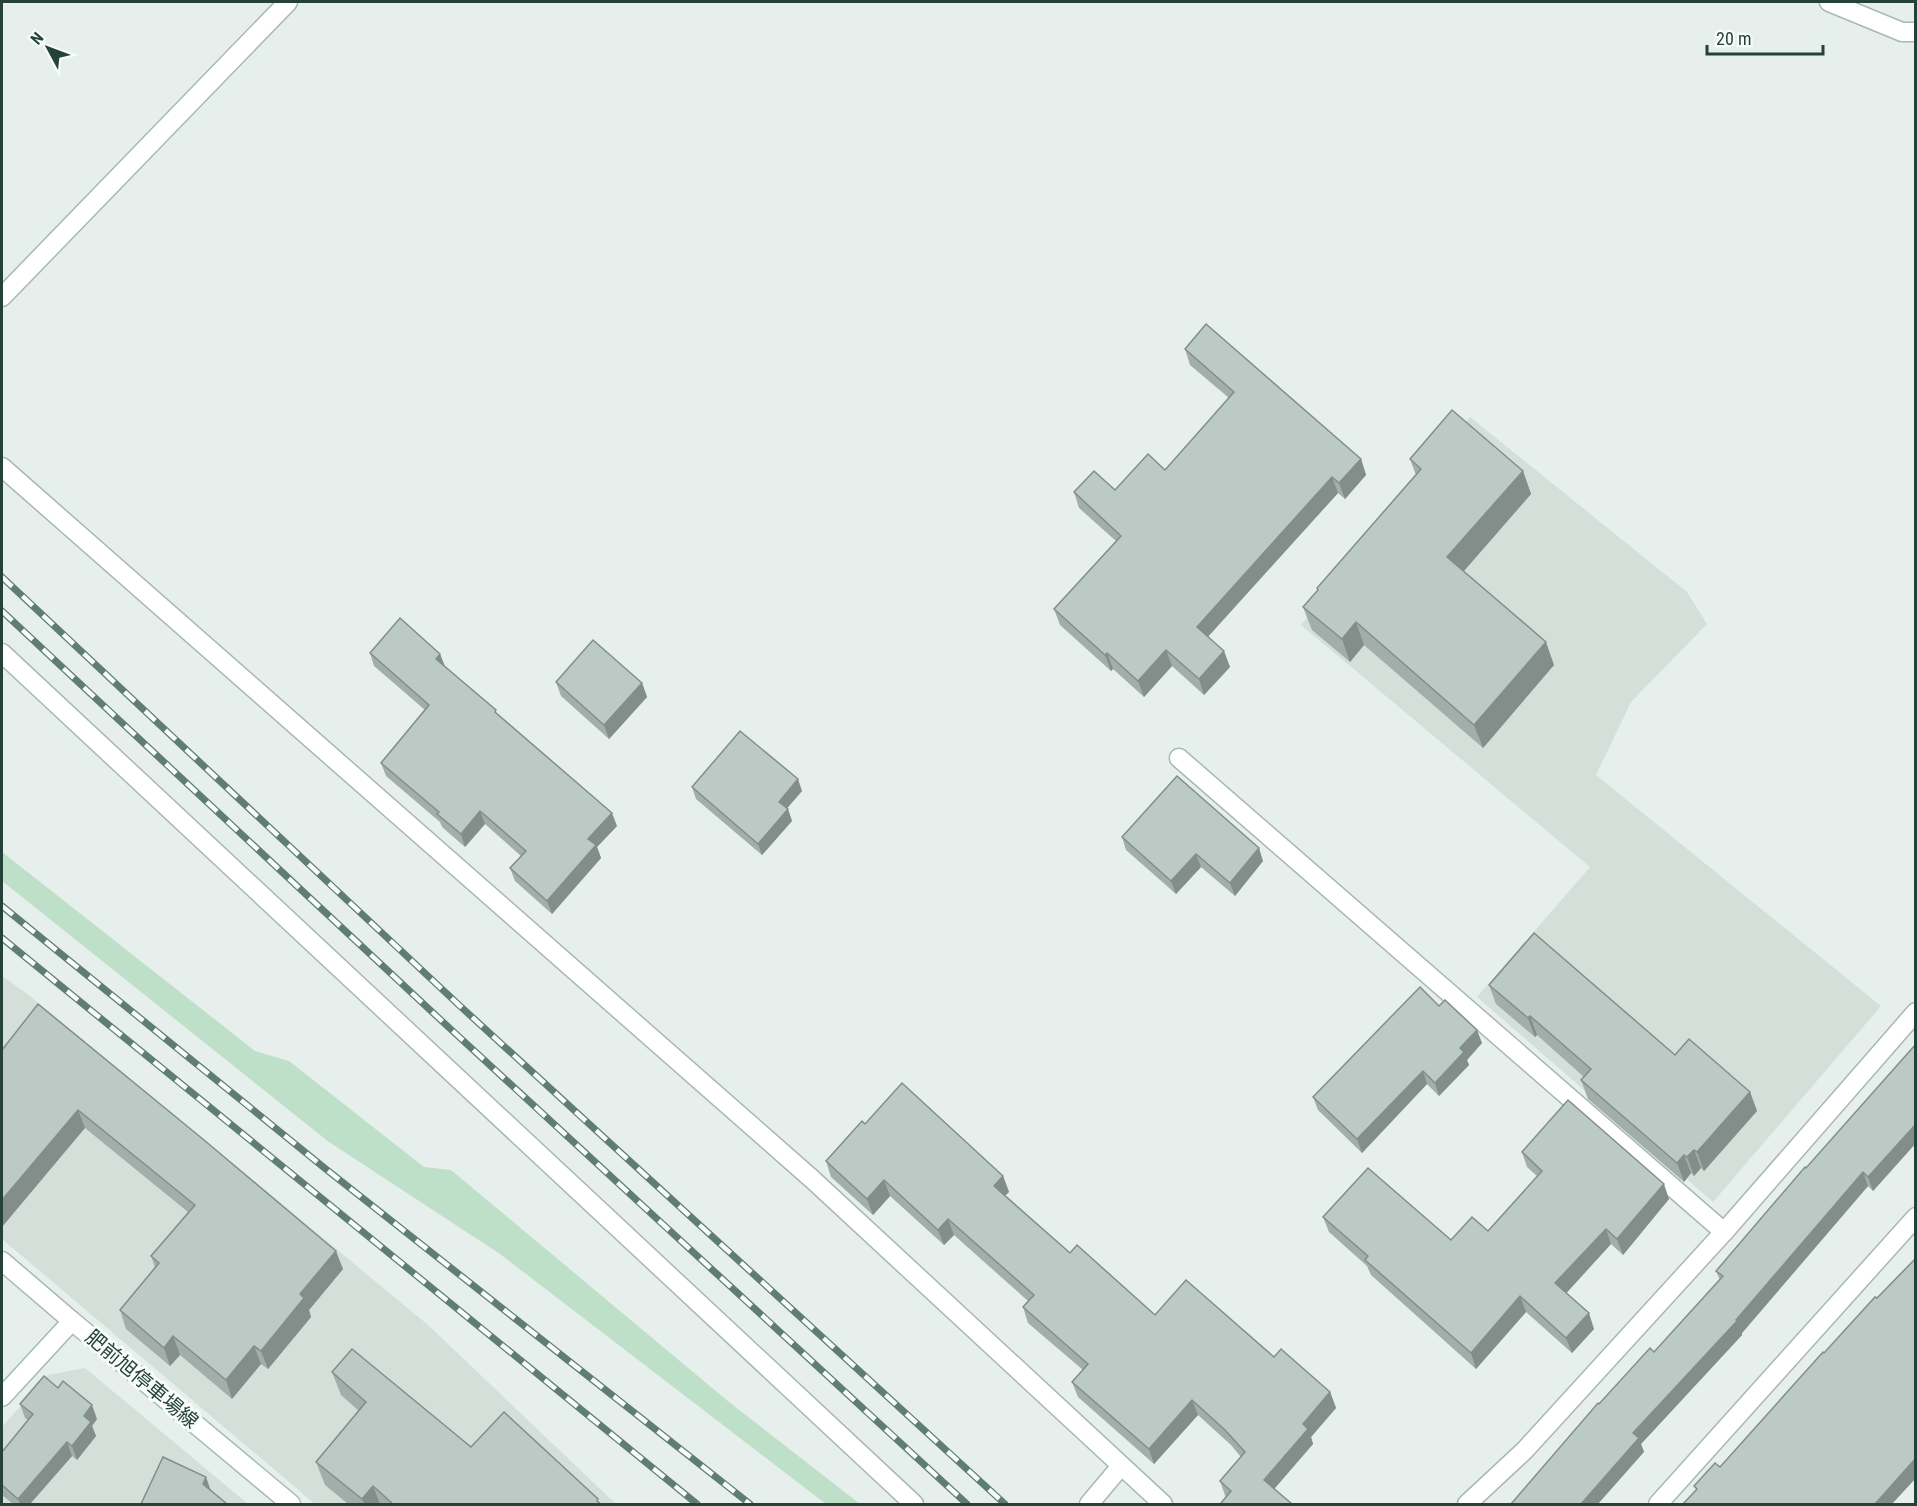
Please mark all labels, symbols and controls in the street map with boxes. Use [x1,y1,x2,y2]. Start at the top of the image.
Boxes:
north arrow [18,18,78,78]
scale bar [1707,18,1822,56]
text: 20 m [1716,28,1751,49]
text: N [27,29,47,48]
street label: 肥前旭停車場線 [81,1325,203,1433]

